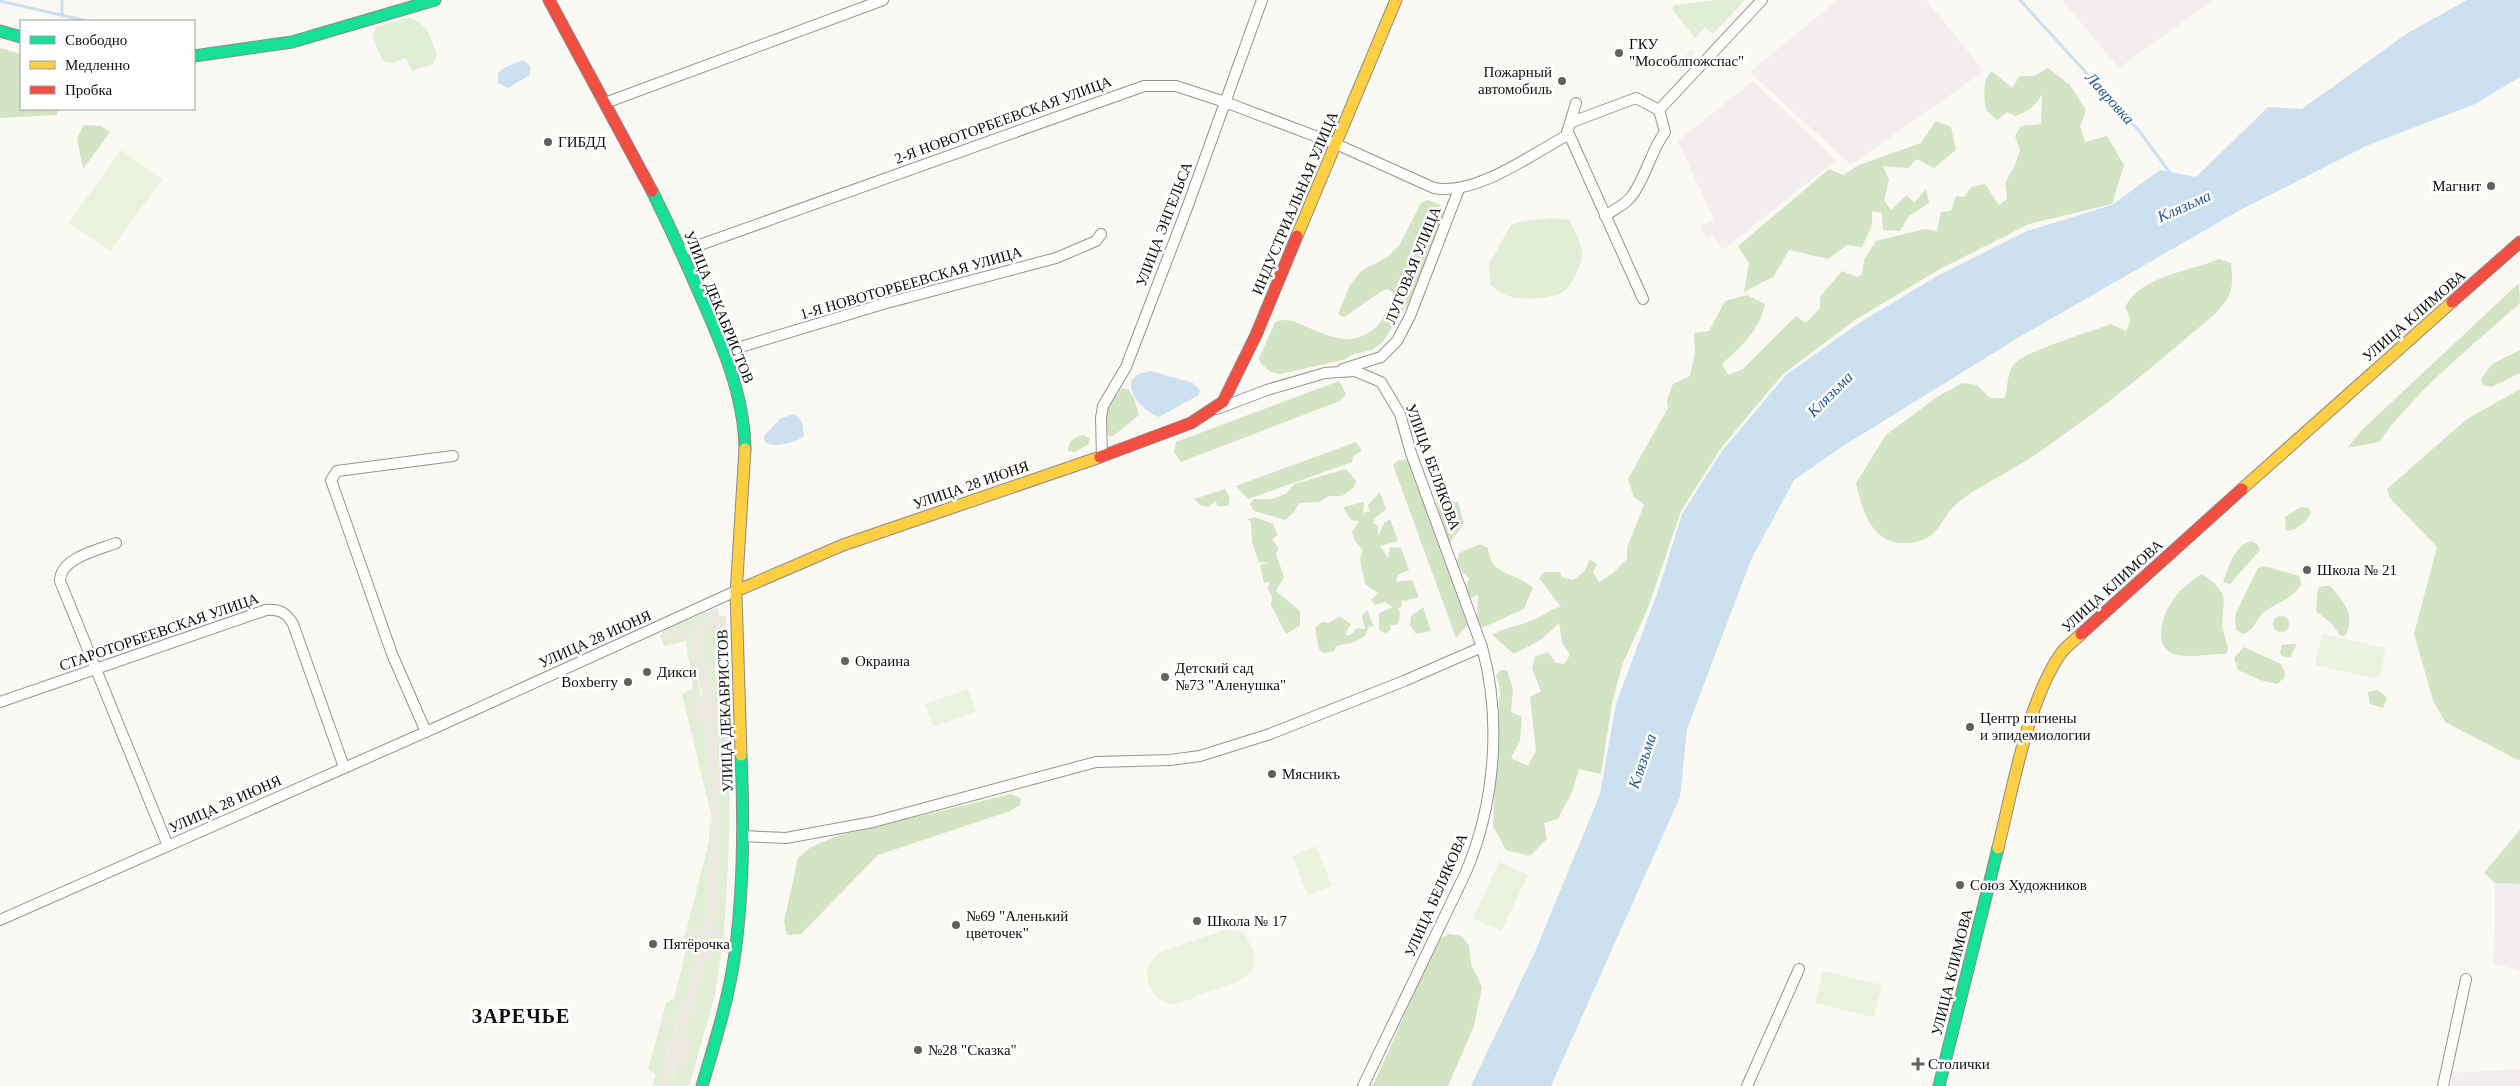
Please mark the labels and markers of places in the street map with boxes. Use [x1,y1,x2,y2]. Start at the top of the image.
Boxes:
place label: ГКУ "Мособлпожспас" [1629,36,1744,69]
marker: ГКУ "Мособлпожспас" [1613,47,1625,59]
place label: Пожарный автомобиль [1478,64,1552,97]
marker: Пожарный автомобиль [1556,75,1568,87]
place label: ГИБДД [558,134,606,150]
marker: ГИБДД [542,136,554,148]
place label: Магнит [2432,178,2481,194]
marker: Магнит [2485,180,2497,192]
place label: Школа № 21 [2317,562,2397,578]
marker: Школа № 21 [2301,564,2313,576]
place label: Окраина [855,653,910,669]
marker: Окраина [839,655,851,667]
place label: Детский сад №73 "Аленушка" [1175,660,1286,693]
place label: Дикси [657,664,697,680]
marker: Дикси [641,666,653,678]
marker: Детский сад №73 "Аленушка" [1159,671,1171,683]
place label: Boxberry [561,674,618,690]
marker: Boxberry [622,676,634,688]
place label: Центр гигиены и эпидемиологии [1980,710,2091,743]
marker: Центр гигиены и эпидемиологии [1964,721,1976,733]
place label: Мясникъ [1282,766,1340,782]
marker: Мясникъ [1266,768,1278,780]
place label: Союз Художников [1970,877,2087,893]
marker: Союз Художников [1954,879,1966,891]
place label: №69 "Аленький цветочек" [966,908,1068,941]
place label: Школа № 17 [1207,913,1287,929]
marker: Школа № 17 [1191,915,1203,927]
marker: №69 "Аленький цветочек" [950,919,962,931]
place label: Пятёрочка [663,936,730,952]
marker: Пятёрочка [647,938,659,950]
place label: №28 "Сказка" [928,1042,1017,1058]
marker: №28 "Сказка" [912,1044,924,1056]
place label: Столички [1928,1056,1990,1072]
marker: Столички [1912,1058,1924,1070]

